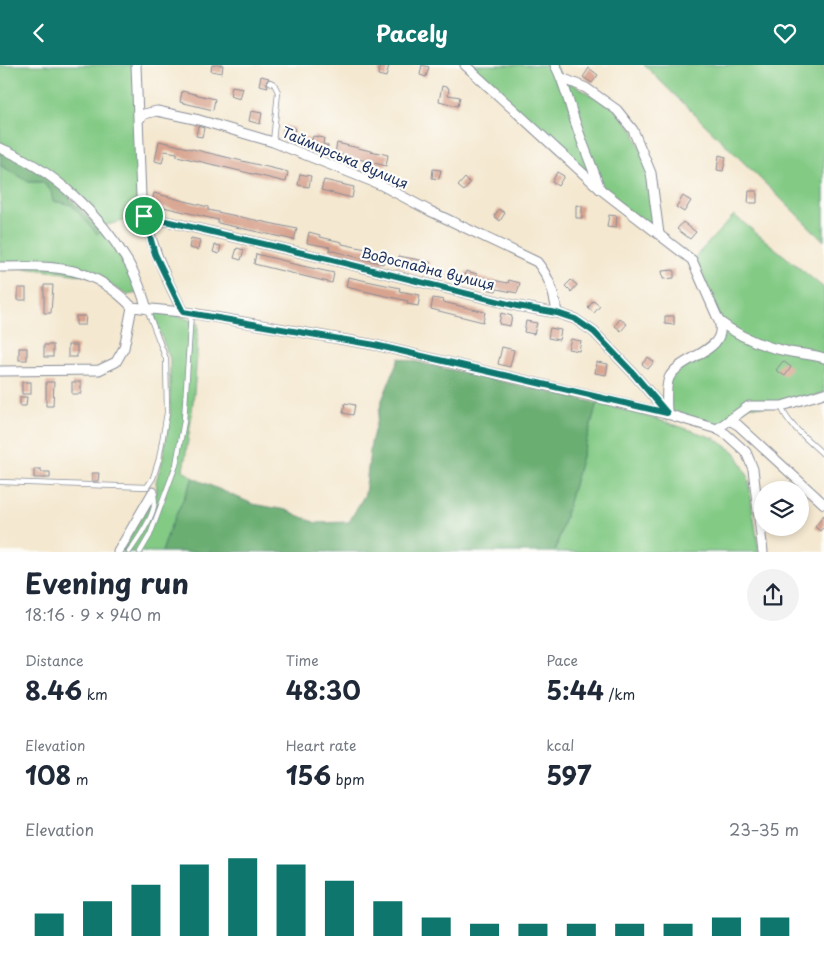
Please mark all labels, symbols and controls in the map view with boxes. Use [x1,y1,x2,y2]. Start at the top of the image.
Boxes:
text: Pacely [376,16,448,49]
icon: back [25,19,53,47]
icon: heart [771,19,799,47]
street label: Таймирська вулиця [279,121,412,194]
pin [123,195,165,237]
icon: arrive [130,202,158,230]
street label: Водоспадна вулиця [359,242,497,295]
map controls [754,481,809,536]
button: layers [754,481,809,536]
text: Evening run [25,561,189,604]
button: share [747,569,799,621]
text: 18:16 · 9 × 940 m [25,602,161,626]
text: Distance [25,650,84,671]
text: Time [286,650,319,671]
text: Pace [546,650,578,671]
text: 8.46 [25,671,82,709]
text: 48:30 [286,671,361,709]
text: 5:44 [546,671,604,709]
text: km [82,684,108,705]
text: /km [604,684,635,705]
text: Elevation [25,735,85,756]
text: Heart rate [286,735,356,756]
text: kcal [546,735,574,756]
text: 108 [25,756,71,794]
text: 156 [286,756,331,794]
text: 597 [546,756,591,794]
text: m [71,769,88,790]
text: bpm [331,769,365,790]
text: Elevation [25,817,94,841]
text: 23–35 m [729,817,799,841]

